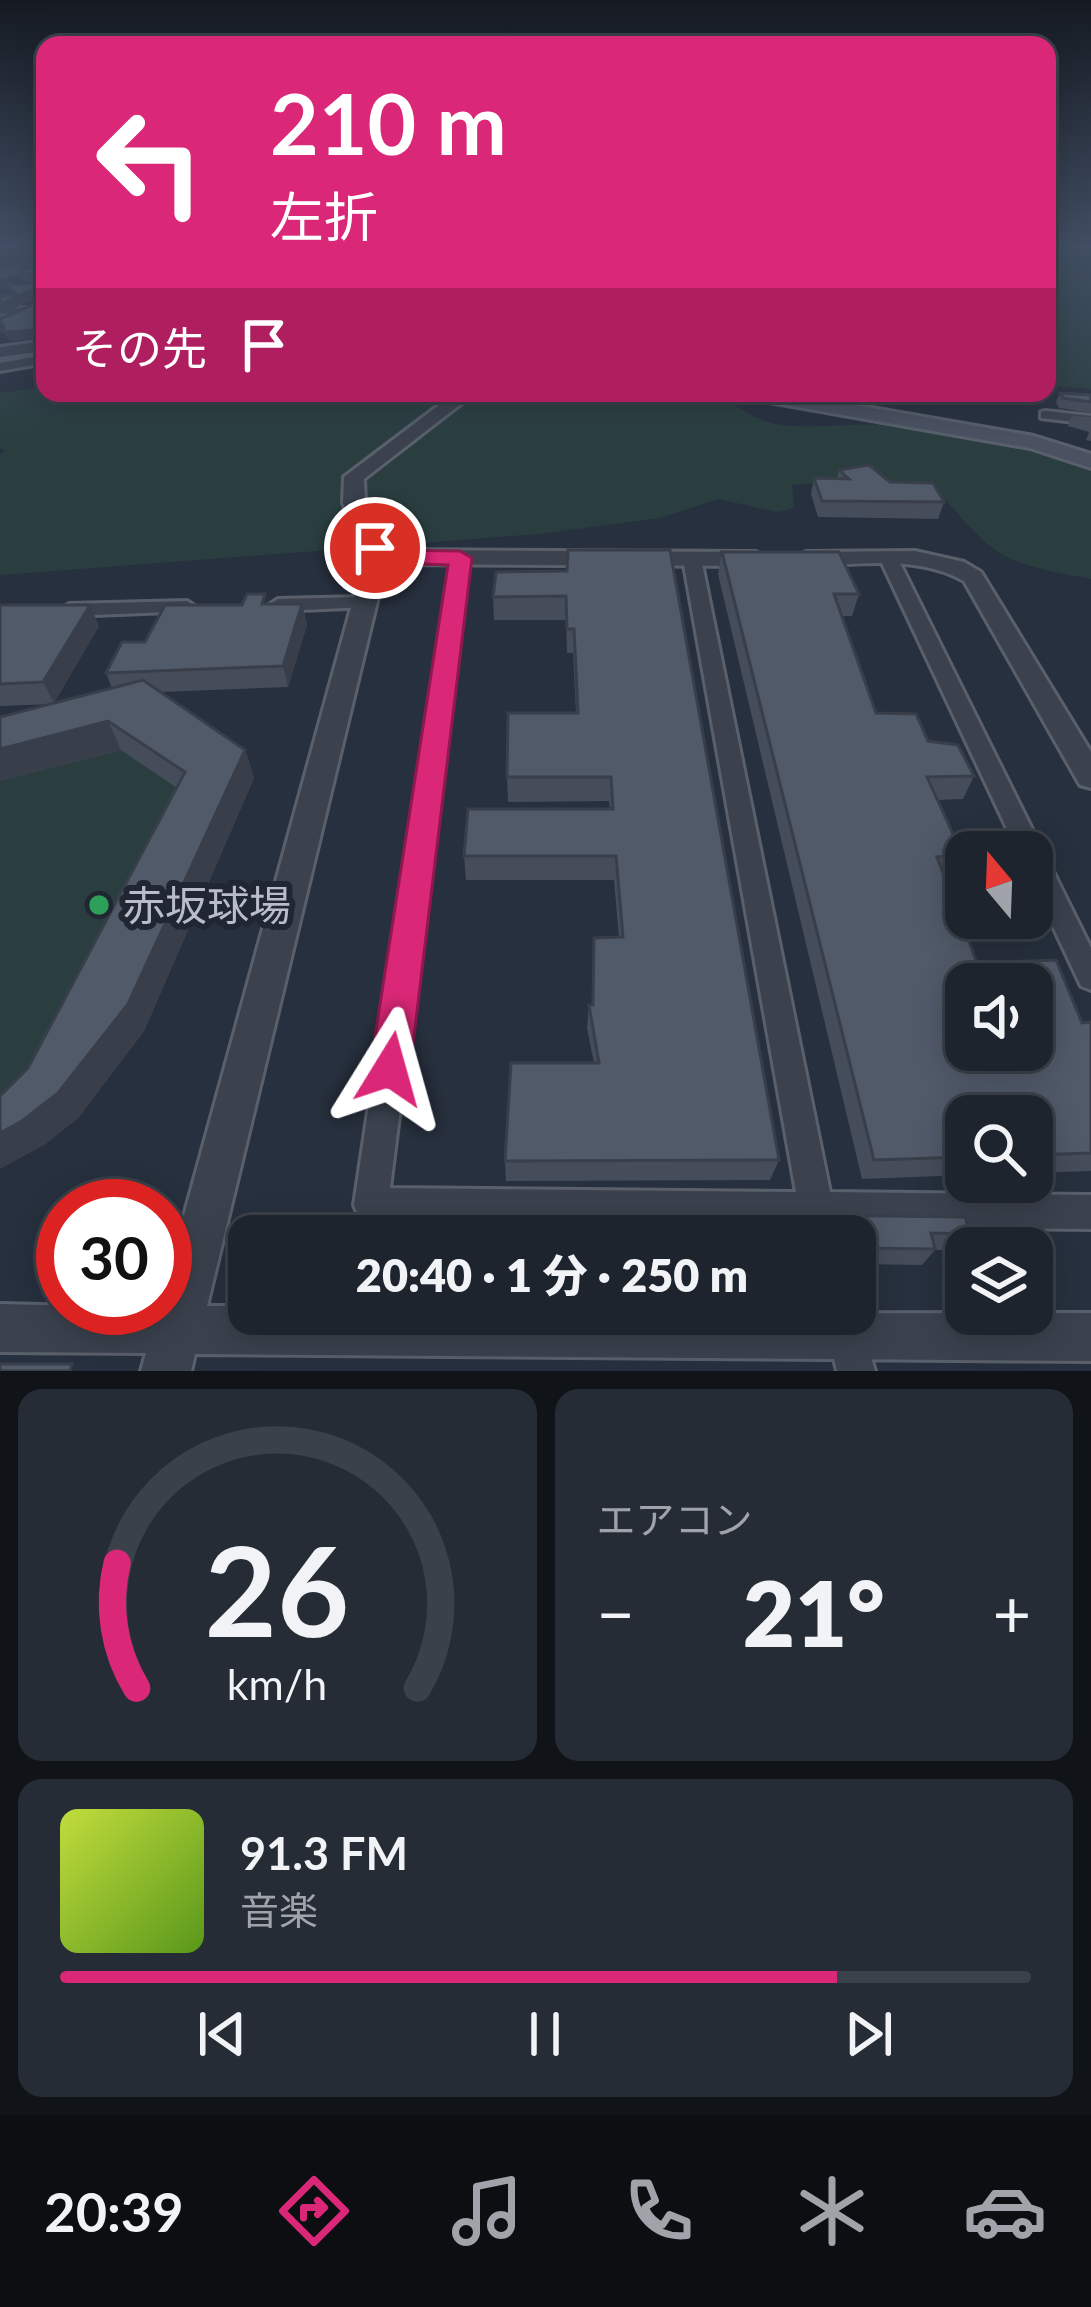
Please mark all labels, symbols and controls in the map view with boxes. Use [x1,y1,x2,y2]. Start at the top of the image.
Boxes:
text: 210 m [270,72,507,173]
icon: left [72,84,228,240]
text: 左折 [270,184,378,249]
icon: arrive [231,312,297,378]
text: その先 [72,321,207,375]
pin [324,497,426,599]
icon: arrive [342,515,408,581]
north arrow [945,831,1053,939]
map controls [945,831,1053,1335]
place label: 赤坂球場 [123,880,291,930]
marker: 赤坂球場 [86,892,112,918]
button: sound [945,963,1053,1071]
position arrow [327,1006,453,1132]
button: search [945,1095,1053,1203]
speed limit sign: 30 [36,1179,192,1335]
button: layers [945,1227,1053,1335]
text: 20:40 · 1 分 · 250 m [356,1248,748,1302]
text: エアコン [597,1496,753,1542]
text: 26 [205,1514,350,1664]
text: 21° [743,1558,885,1666]
text: − [597,1573,635,1652]
text: + [993,1573,1031,1652]
text: km/h [227,1658,327,1709]
text: 91.3 FM [240,1826,408,1880]
text: 音楽 [240,1887,318,1933]
icon: previous [189,2001,255,2067]
icon: pause [512,2001,578,2067]
icon: next [836,2001,902,2067]
icon: directions [272,2169,356,2253]
icon: music [445,2169,529,2253]
icon: phone [617,2169,701,2253]
icon: climate [790,2169,874,2253]
icon: car [963,2169,1047,2253]
text: 20:39 [44,2179,184,2244]

